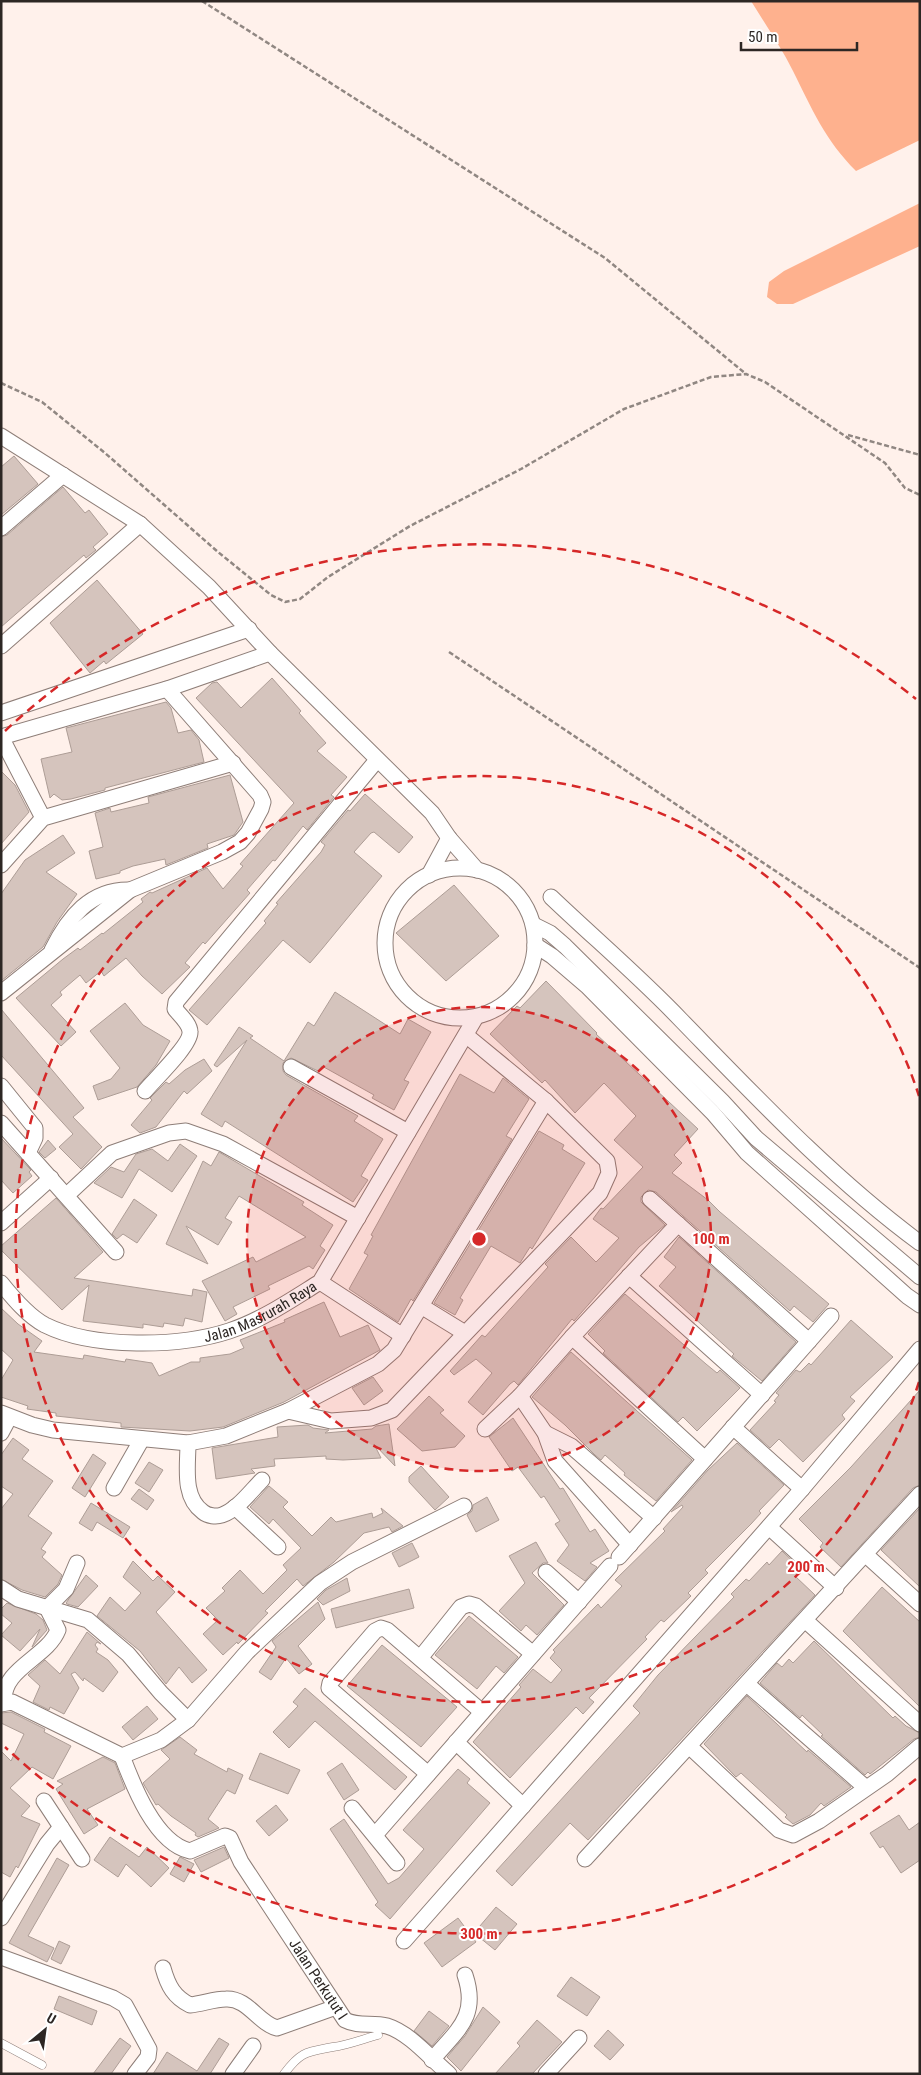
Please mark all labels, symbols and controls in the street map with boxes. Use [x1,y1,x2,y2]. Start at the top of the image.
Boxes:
scale bar [741,20,857,52]
text: 50 m [748,28,778,46]
centre of rings [470,1230,488,1248]
text: 100 m [692,1230,730,1248]
street label: Jalan Masrurah Raya [202,1277,320,1346]
text: 200 m [787,1558,825,1576]
text: 300 m [460,1925,498,1943]
street label: Jalan Perkutut I [285,1935,351,2023]
north arrow [20,2005,70,2055]
text: U [44,2010,59,2028]

